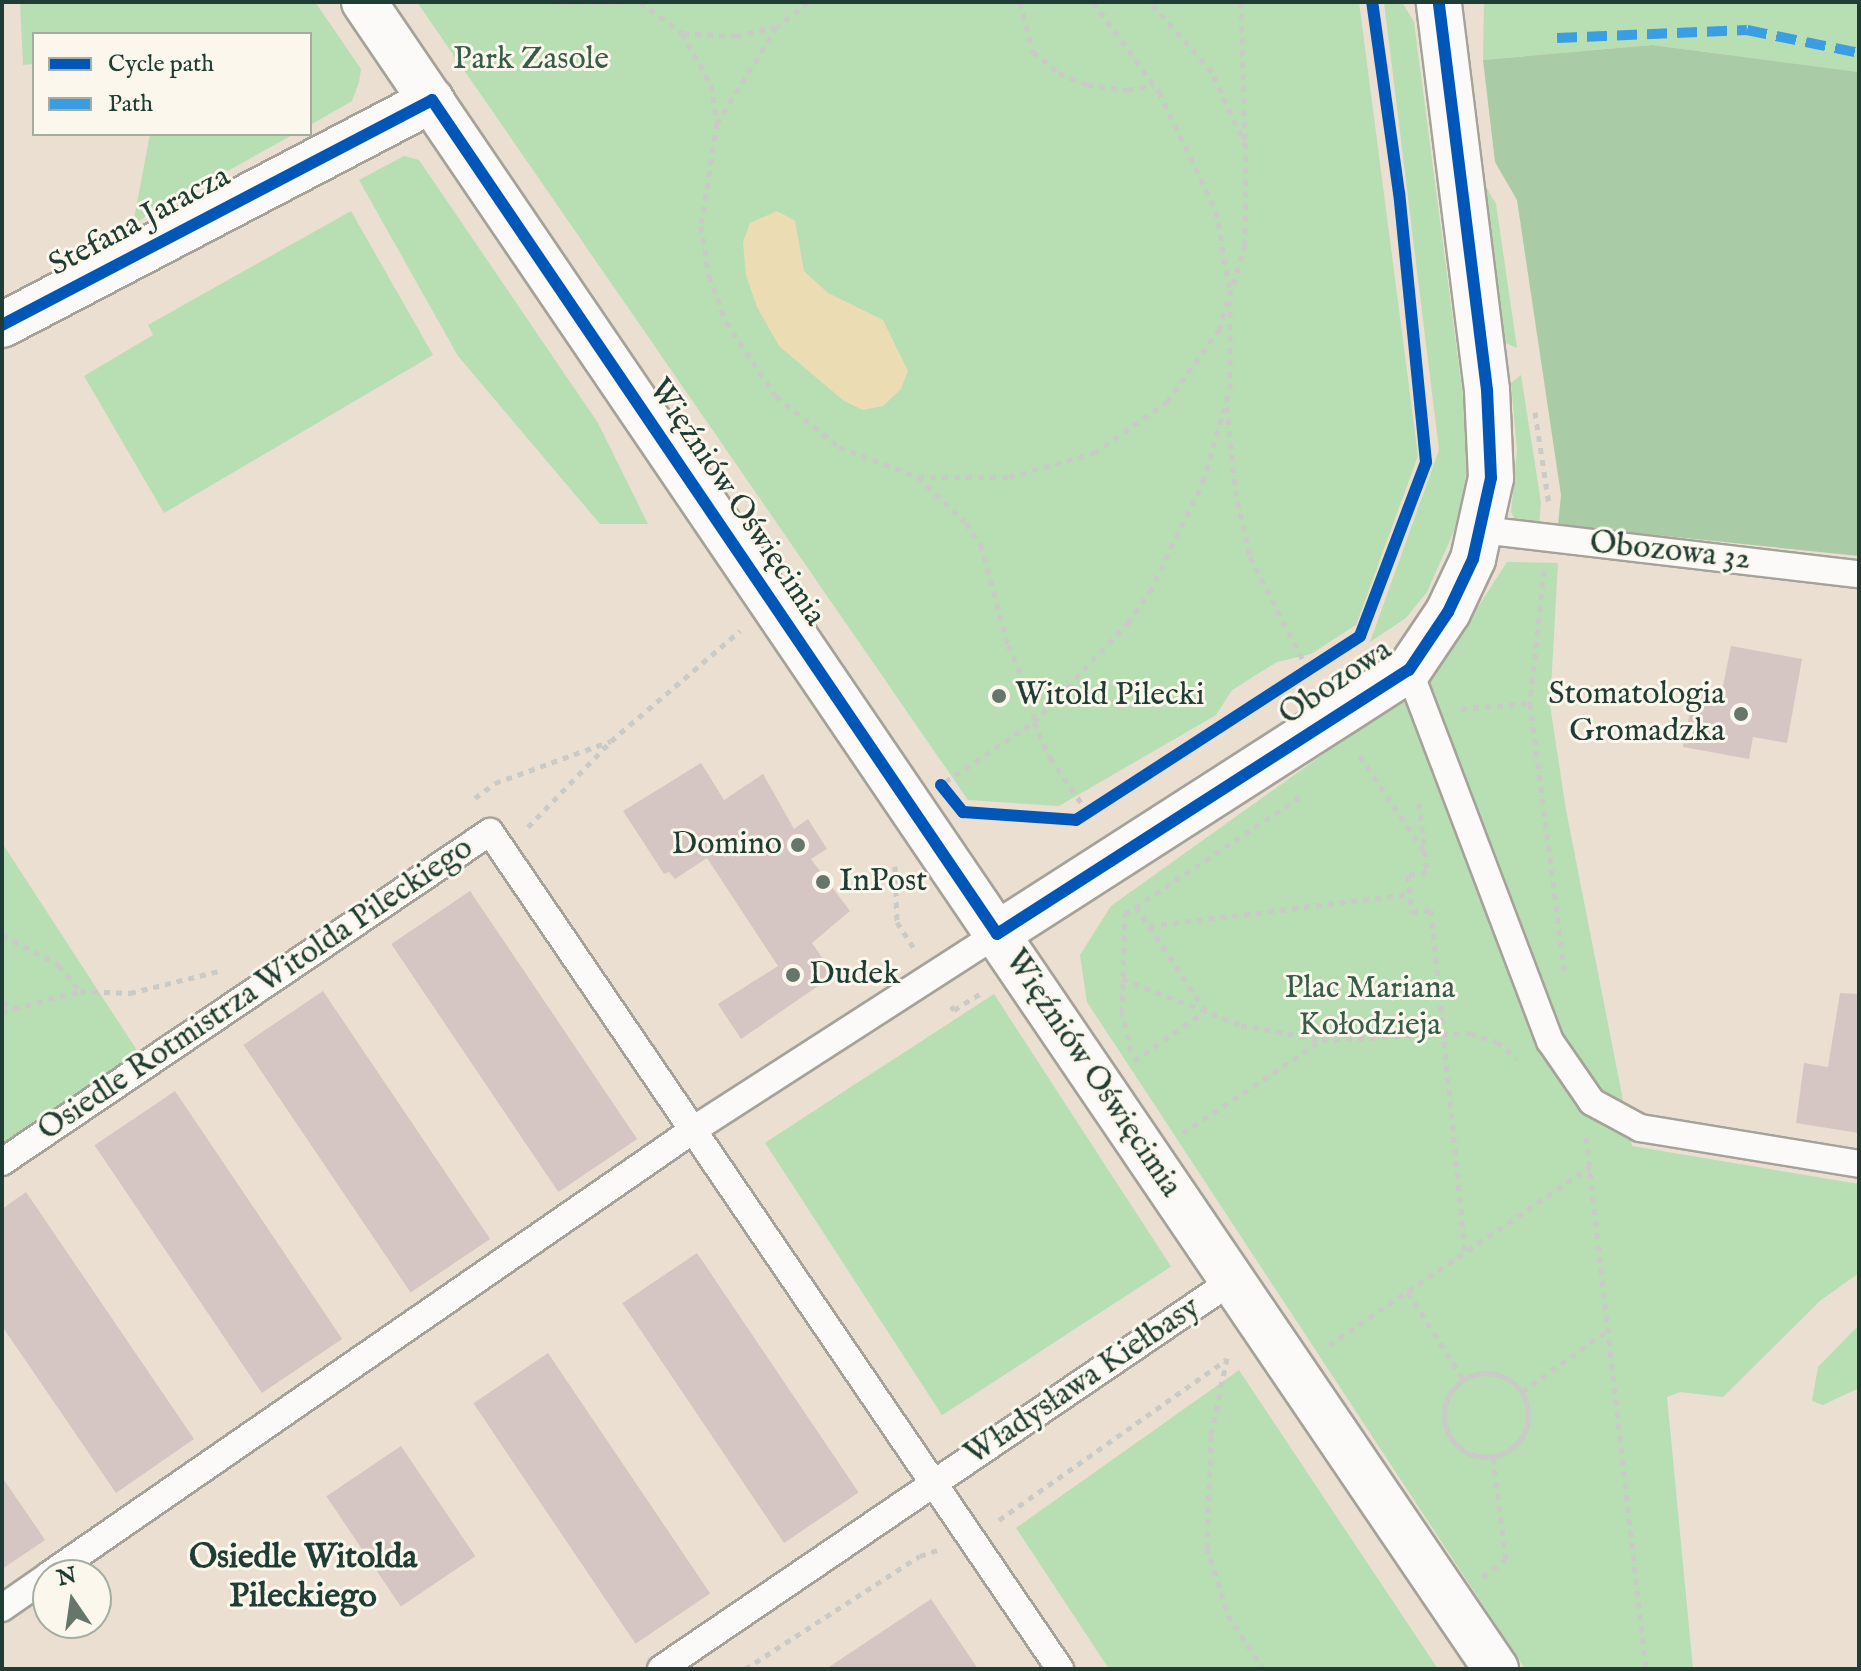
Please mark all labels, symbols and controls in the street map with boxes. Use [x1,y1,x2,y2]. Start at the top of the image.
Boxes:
legend [32,32,312,136]
park label: Park Zasole [453,41,609,79]
text: Cycle path [108,49,214,80]
text: Path [108,89,153,120]
street label: Stefana Jaracza [43,158,237,286]
street label: Więźniów Oświęcimia [639,372,833,634]
street label: Obozowa 32 [1588,524,1752,580]
street label: Obozowa [1272,631,1400,735]
place label: Witold Pilecki [1015,677,1204,715]
place label: Stomatologia Gromadzka [1548,677,1725,752]
marker: Witold Pilecki [990,687,1008,705]
marker: Stomatologia Gromadzka [1732,705,1750,723]
place label: Domino [671,826,782,864]
street label: Osiedle Rotmistrza Witolda Pileckiego [31,830,481,1150]
marker: Domino [789,836,807,854]
place label: InPost [839,863,927,901]
marker: InPost [814,873,832,891]
street label: Więźniów Oświęcimia [995,943,1189,1205]
place label: Dudek [809,956,900,994]
marker: Dudek [784,966,802,984]
park label: Plac Mariana Kołodzieja [1285,971,1455,1046]
street label: Władysława Kiełbasy [958,1289,1208,1475]
district label: Osiedle Witolda Pileckiego [189,1537,417,1616]
north arrow [32,1559,112,1639]
text: N [55,1562,79,1593]

